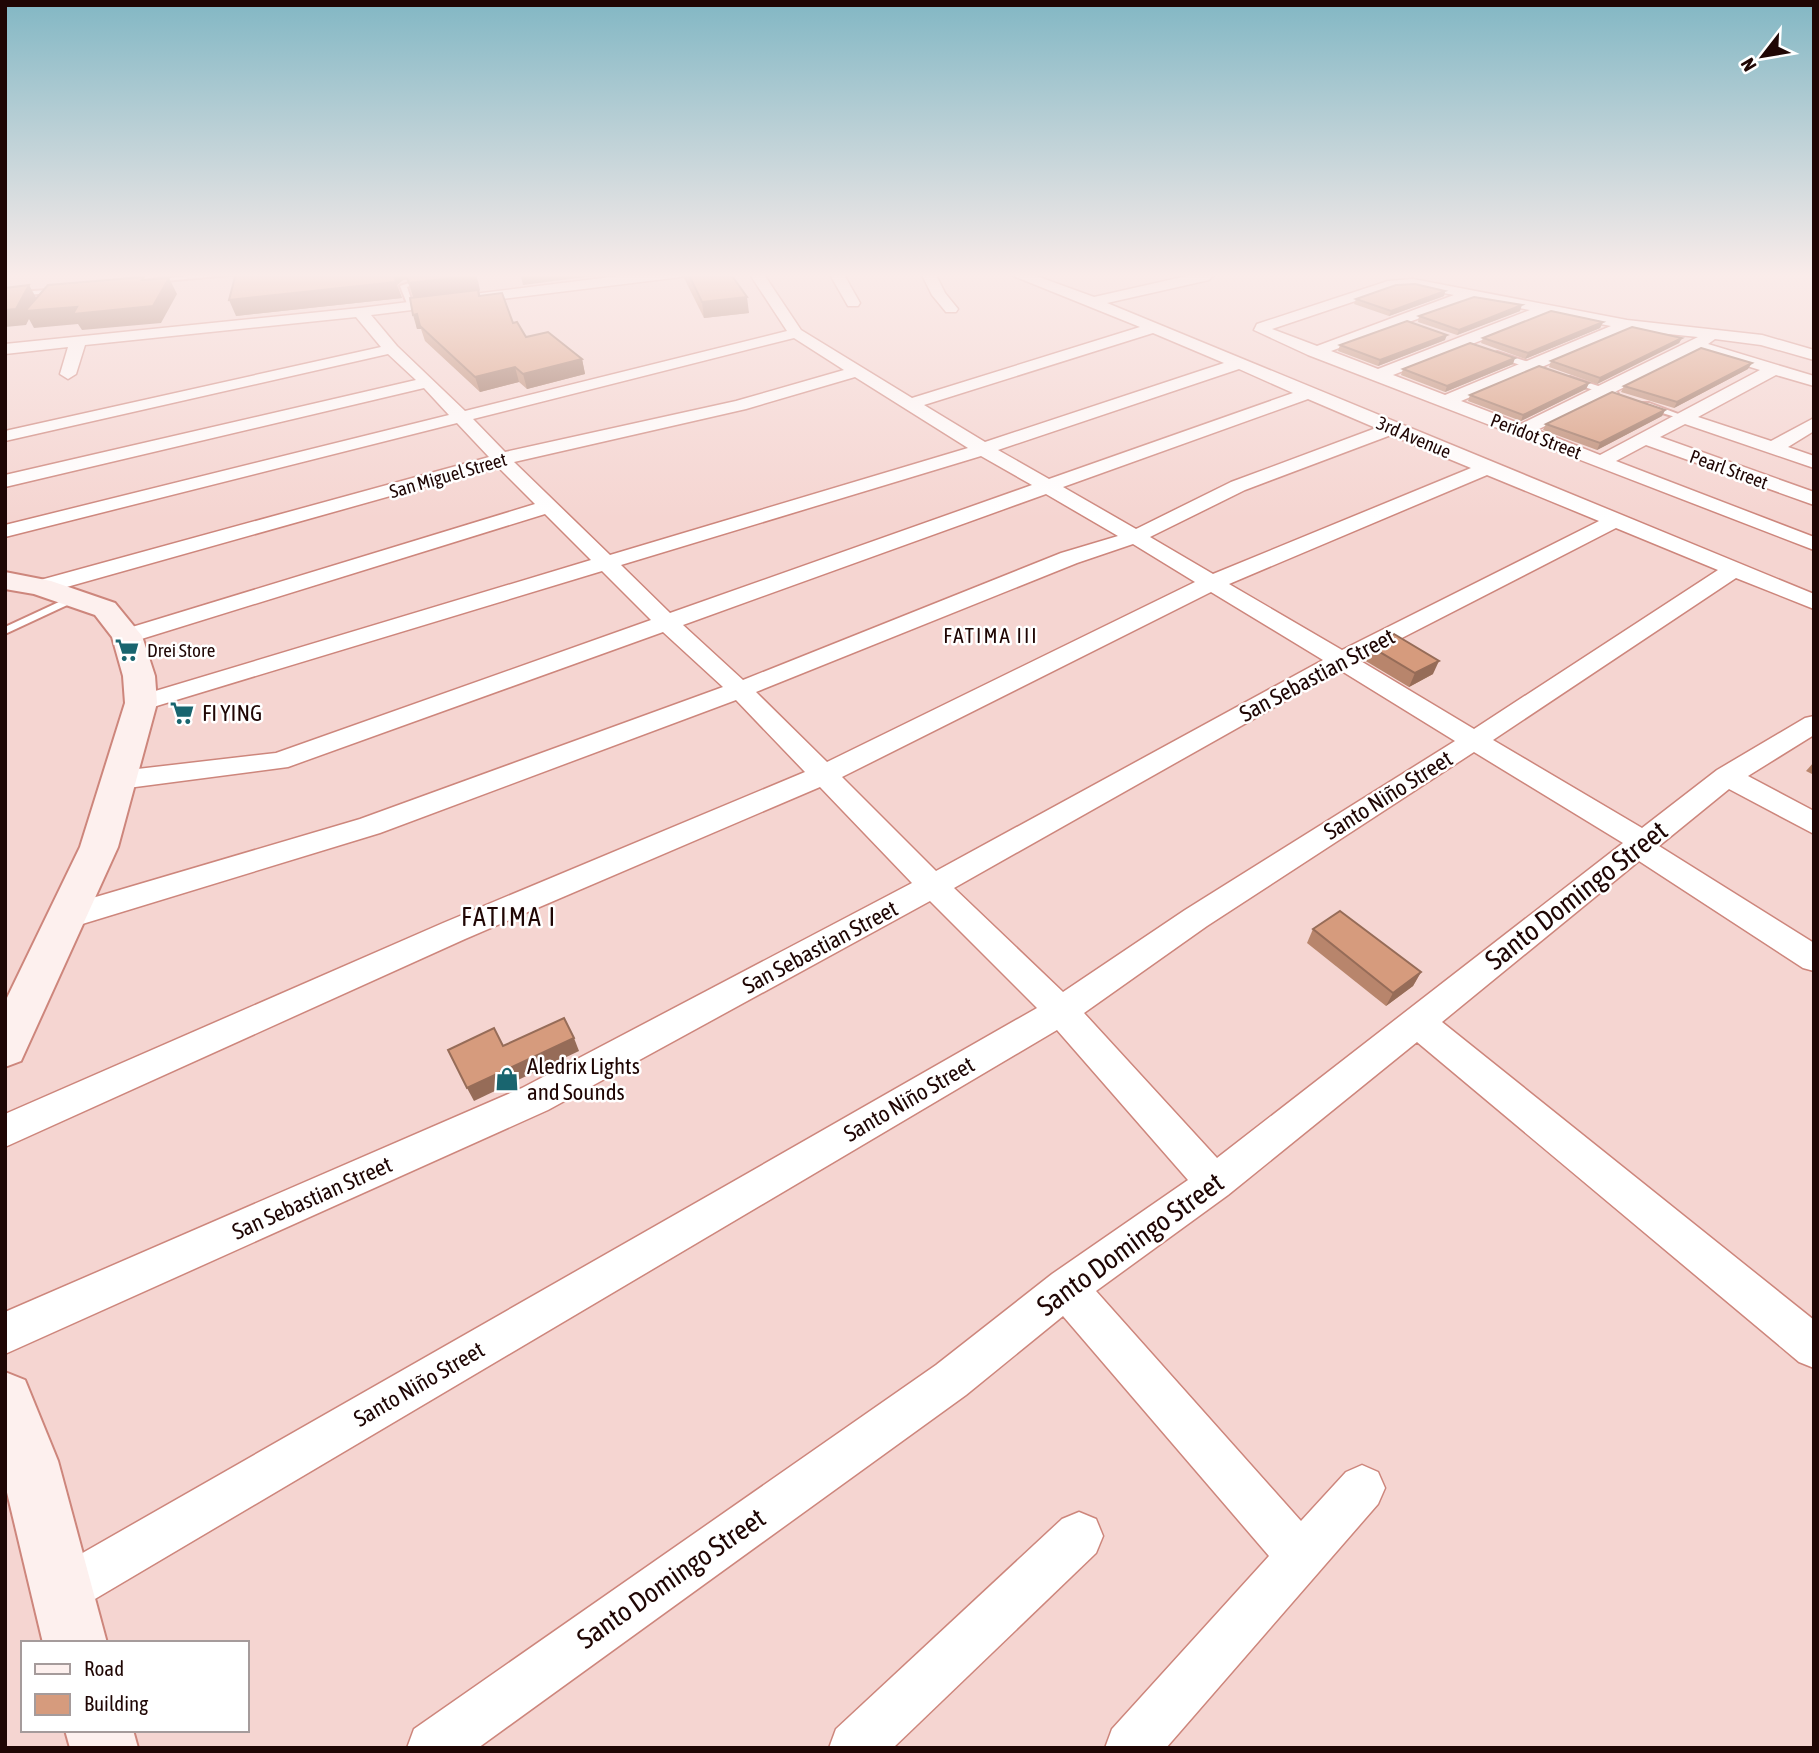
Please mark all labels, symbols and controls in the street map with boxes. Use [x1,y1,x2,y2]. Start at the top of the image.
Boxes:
north arrow [1728,21,1798,91]
text: N [1736,54,1761,75]
street label: Peridot Street [1488,409,1584,463]
street label: 3rd Avenue [1373,411,1455,463]
street label: Pearl Street [1687,445,1771,493]
street label: San Miguel Street [387,448,509,502]
district label: FATIMA III [943,623,1039,647]
street label: San Sebastian Street [1235,623,1399,727]
supermarket icon: Drei Store [113,636,141,664]
place label: Drei Store [147,639,215,661]
supermarket icon: FI YING [168,699,196,727]
place label: FI YING [202,700,262,726]
street label: Santo Niño Street [1319,745,1457,845]
street label: Santo Domingo Street [1479,814,1673,976]
street label: San Sebastian Street [738,895,902,999]
district label: FATIMA I [461,902,557,932]
street label: Santo Niño Street [839,1051,979,1147]
place label: Aledrix Lights and Sounds [527,1053,640,1105]
shop icon: Aledrix Lights and Sounds [493,1065,521,1093]
street label: San Sebastian Street [228,1151,396,1245]
street label: Santo Domingo Street [1031,1166,1229,1322]
street label: Santo Niño Street [349,1336,489,1432]
street label: Santo Domingo Street [571,1501,771,1655]
legend [21,1641,248,1732]
text: Road [84,1656,124,1680]
text: Building [84,1691,148,1715]

